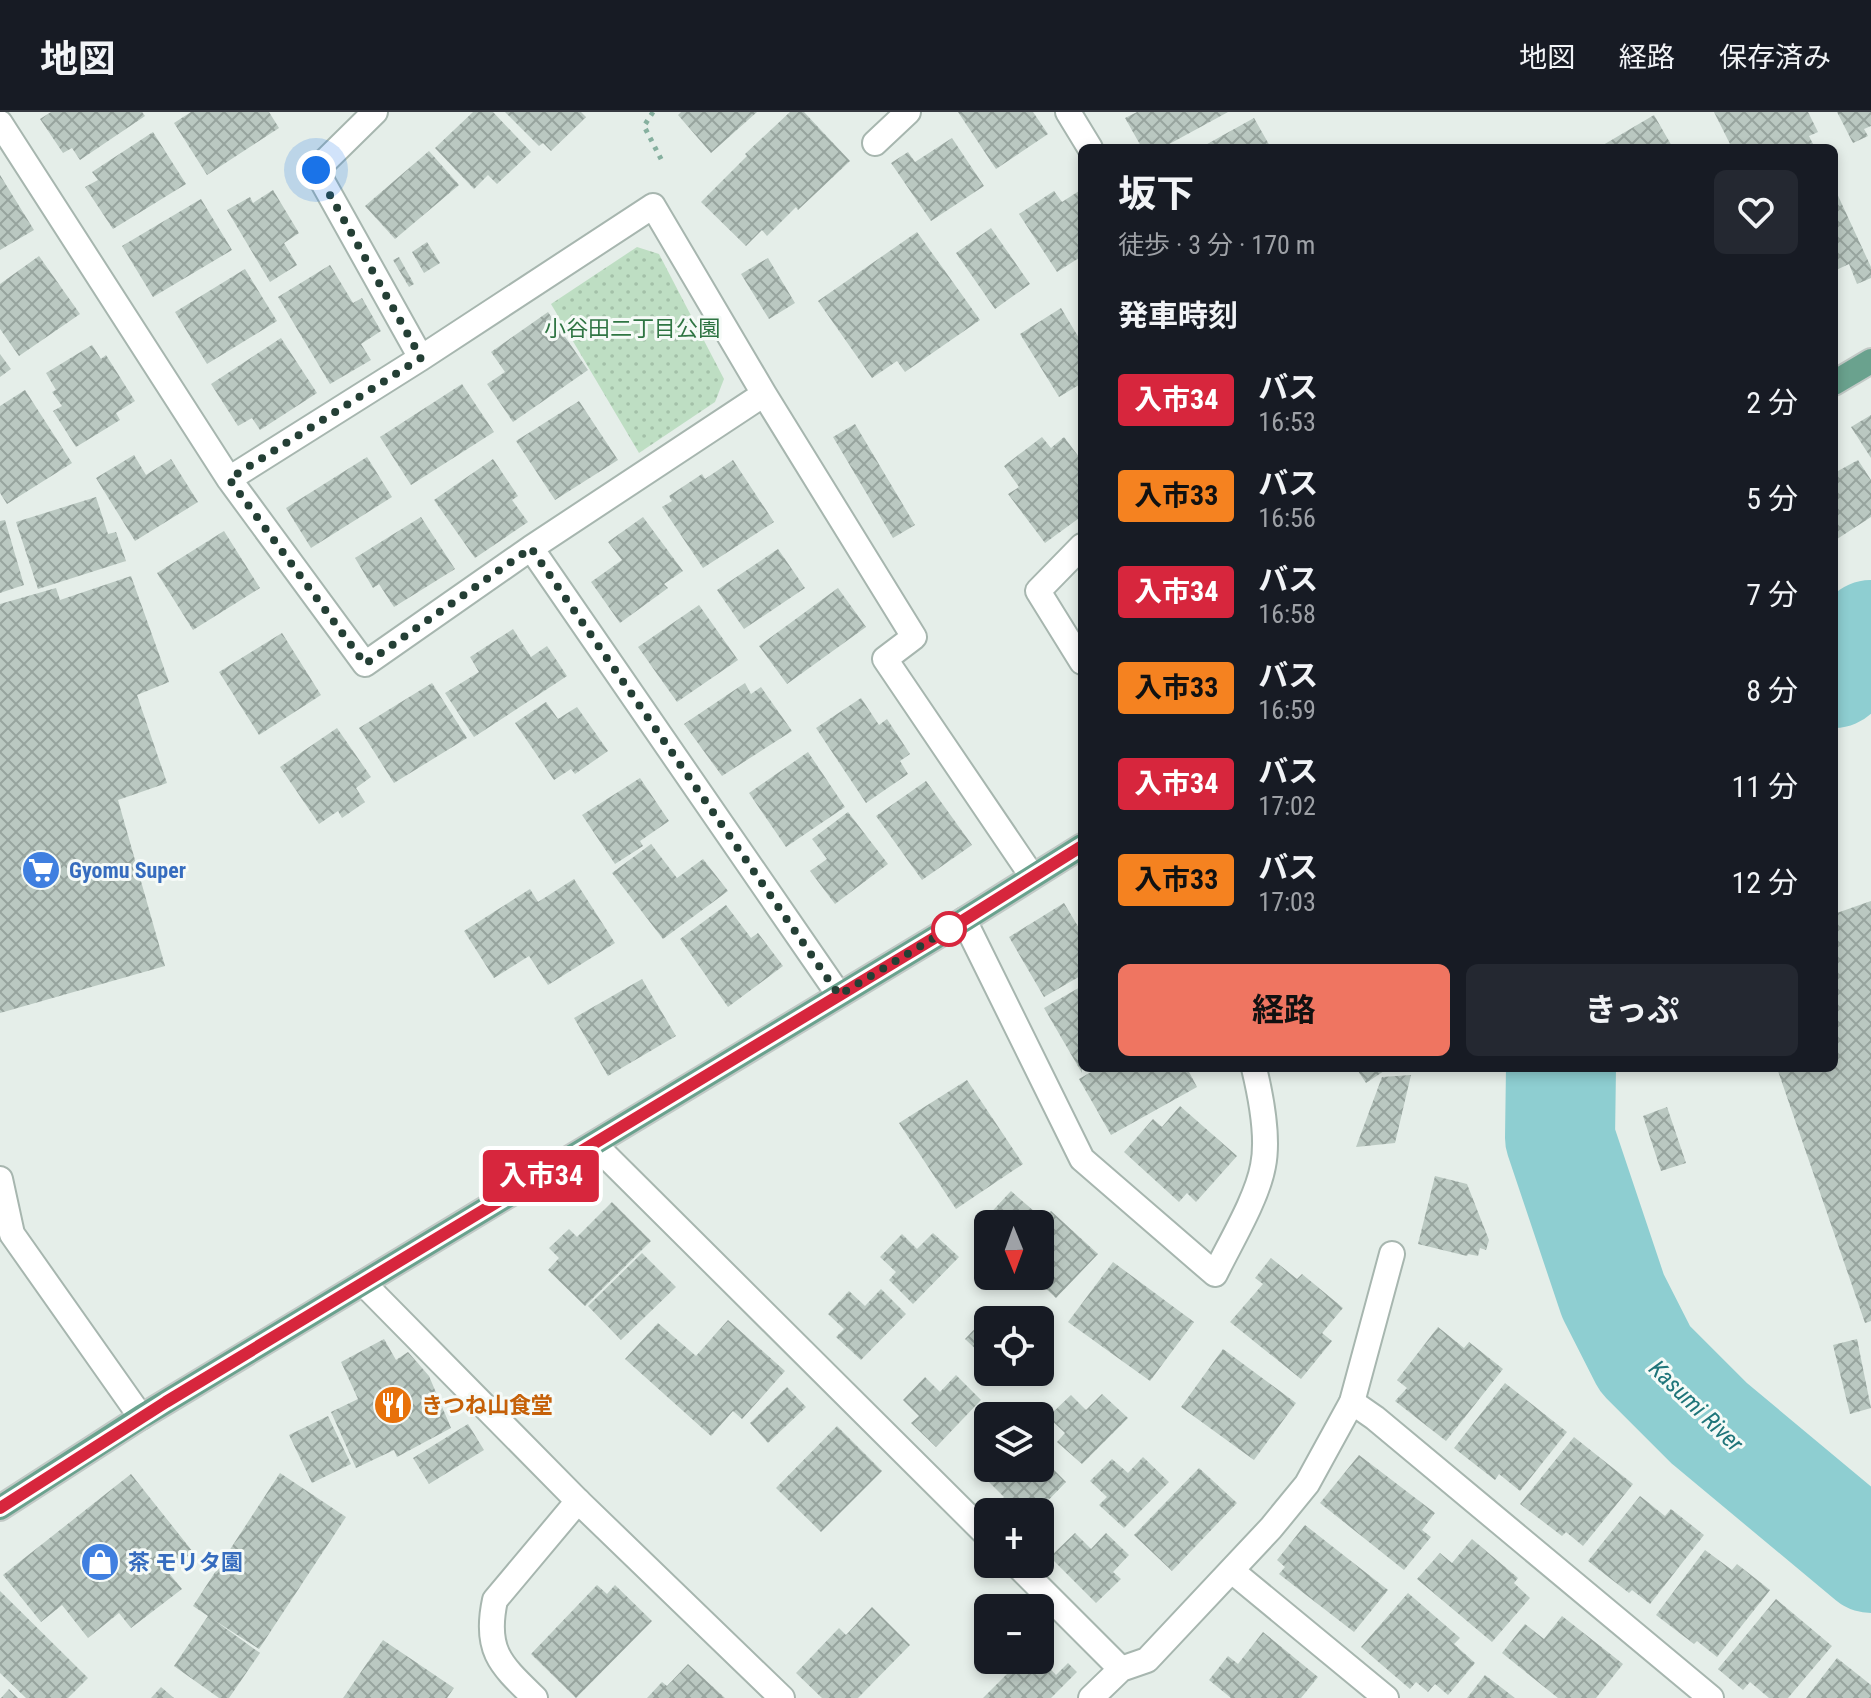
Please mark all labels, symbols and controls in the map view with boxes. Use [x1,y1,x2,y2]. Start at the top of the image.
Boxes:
text: 地図 [40,37,116,81]
text: 地図 [1519,41,1575,74]
text: 経路 [1619,41,1675,74]
text: 保存済み [1719,41,1831,74]
your location [296,150,336,190]
button: heart [1714,170,1798,254]
text: 坂下 [1118,172,1194,216]
text: 徒歩 · 3 分 · 170 m [1118,230,1315,260]
text: 発車時刻 [1118,298,1238,333]
park label: 小谷田二丁目公園 [544,316,720,341]
text: バス [1258,370,1318,405]
text: 入市34 [1134,383,1218,416]
text: 2 分 [1746,385,1798,420]
text: 16:53 [1258,407,1316,437]
text: バス [1258,466,1318,501]
text: 入市33 [1134,479,1218,512]
text: 5 分 [1746,481,1798,516]
text: 16:56 [1258,503,1316,533]
text: バス [1258,562,1318,597]
text: 入市34 [1134,575,1218,608]
text: 7 分 [1746,577,1798,612]
text: 16:58 [1258,599,1316,629]
text: バス [1258,658,1318,693]
text: 入市33 [1134,671,1218,704]
text: 8 分 [1746,673,1798,708]
text: 16:59 [1258,695,1316,725]
text: バス [1258,754,1318,789]
text: 入市34 [1134,767,1218,800]
text: 11 分 [1731,769,1798,804]
text: 17:02 [1258,791,1316,821]
supermarket icon: Gyomu Super [20,849,62,891]
text: バス [1258,850,1318,885]
place label: Gyomu Super [69,858,186,883]
text: 入市33 [1134,863,1218,896]
text: 12 分 [1731,865,1798,900]
text: 17:03 [1258,887,1316,917]
unlabelled marker [932,912,966,946]
button: 経路 [1118,964,1450,1056]
button: きっぷ [1466,964,1798,1056]
line badge: 入市34 [485,1150,597,1202]
text: 入市34 [499,1159,583,1192]
north arrow [974,1210,1054,1290]
map controls [974,1210,1054,1674]
button: locate [974,1306,1054,1386]
water label: Kasumi River [1643,1354,1749,1458]
restaurant icon: きつね山食堂 [372,1384,414,1426]
place label: きつね山食堂 [421,1393,553,1418]
button: layers [974,1402,1054,1482]
button: + [974,1498,1054,1578]
shop icon: 茶 モリタ園 [79,1541,121,1583]
place label: 茶 モリタ園 [128,1550,243,1575]
button: − [974,1594,1054,1674]

